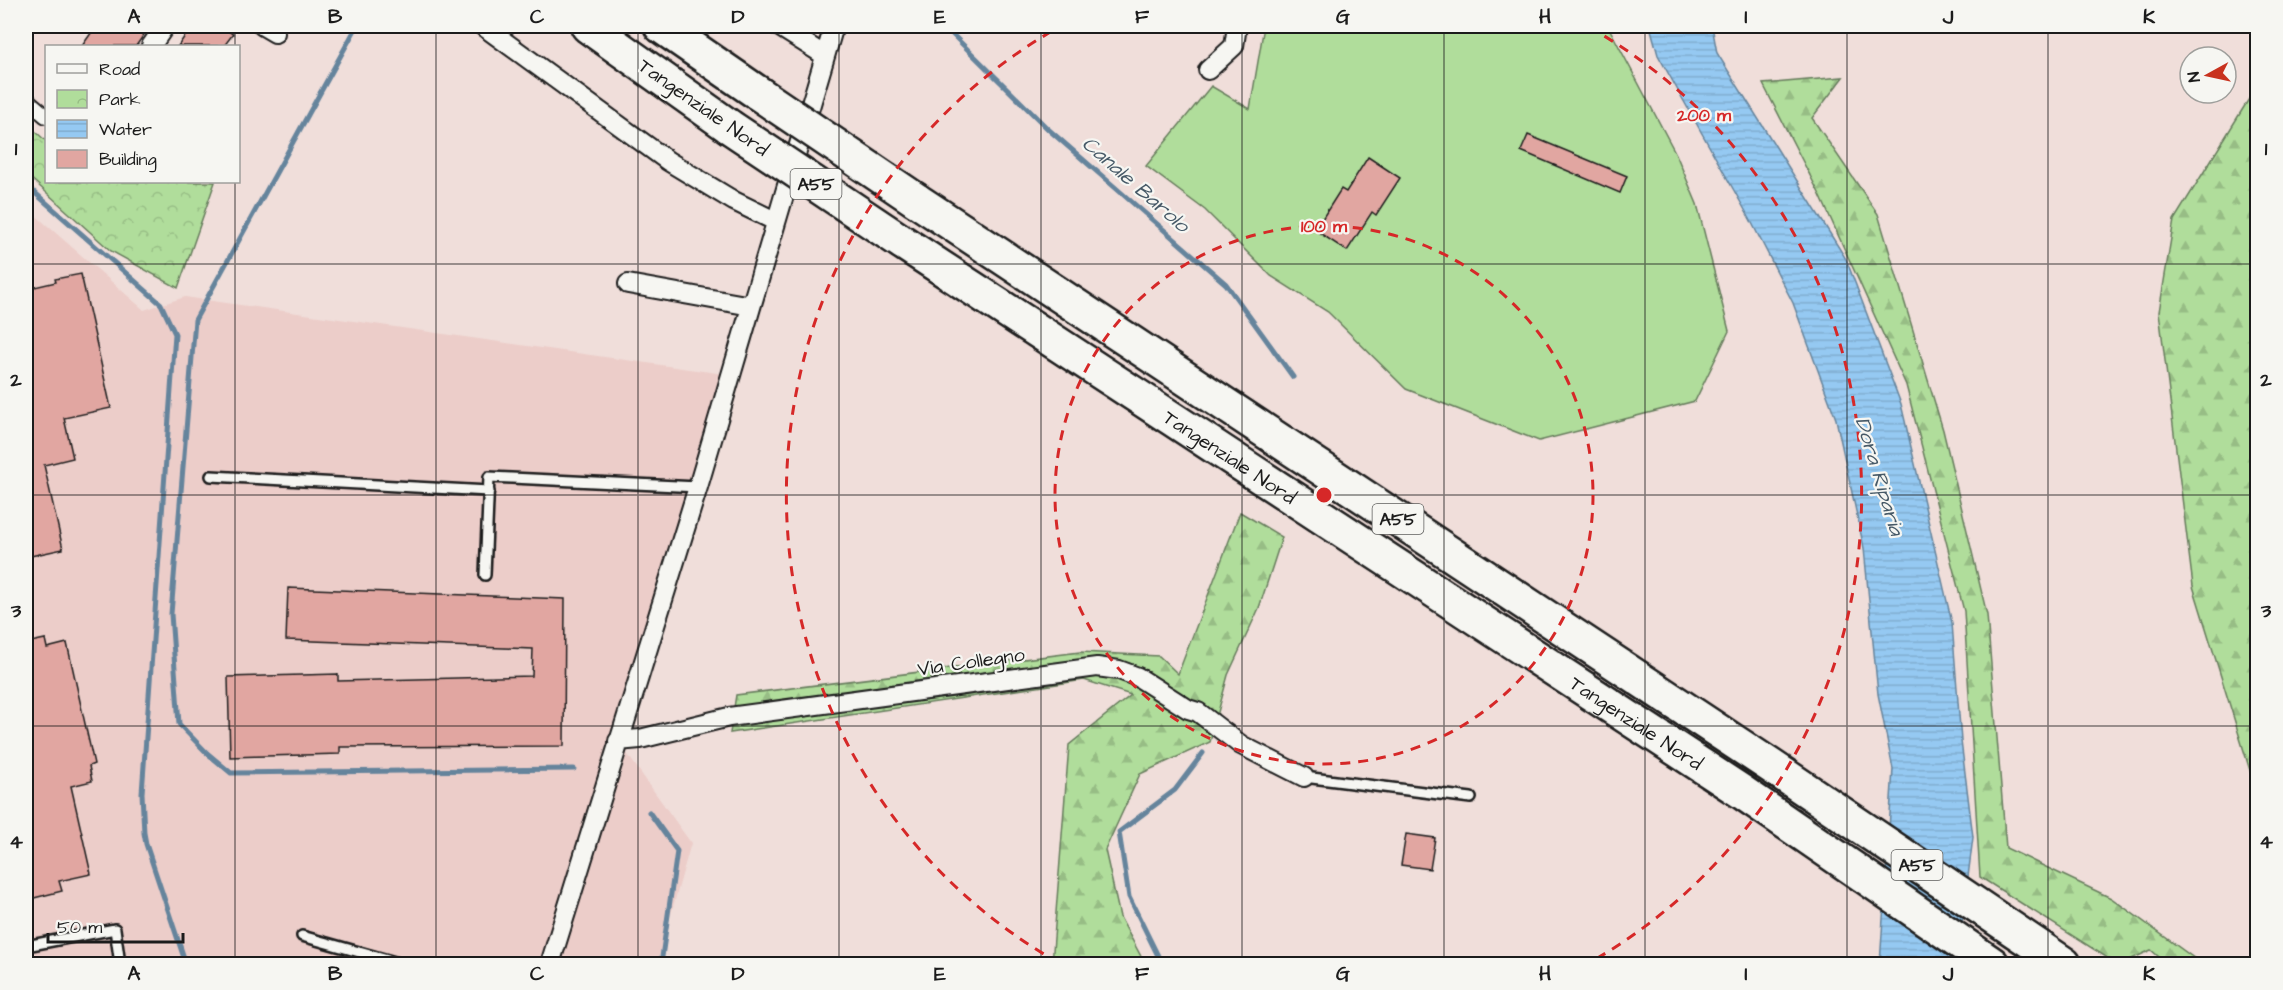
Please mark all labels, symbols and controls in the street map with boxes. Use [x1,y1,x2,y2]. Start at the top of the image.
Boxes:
text: A [128,3,141,31]
text: B [328,3,343,31]
text: C [530,3,545,31]
text: D [732,3,745,31]
text: E [934,3,946,31]
text: F [1135,3,1150,31]
text: G [1336,3,1350,31]
text: H [1539,3,1551,31]
text: I [1744,3,1748,31]
text: J [1942,3,1954,31]
text: K [2143,3,2156,31]
legend [45,45,240,183]
north arrow [2178,45,2238,105]
street label: Tangenziale Nord [632,52,775,164]
text: Road [99,57,140,82]
text: N [2183,70,2206,83]
text: Park [99,87,141,112]
text: 200 m [1676,103,1732,128]
text: Water [99,117,152,142]
water label: Canale Barolo [1076,129,1197,241]
text: 1 [15,135,18,163]
text: 1 [2265,135,2268,163]
text: Building [99,147,157,173]
road number: A55 [790,169,842,199]
text: 100 m [1301,214,1348,239]
text: 2 [9,366,22,394]
text: 2 [2259,366,2272,394]
street label: Tangenziale Nord [1157,404,1302,511]
water label: Dora Riparia [1848,414,1912,540]
centre of rings [1314,485,1334,505]
road number: A55 [1372,504,1424,534]
text: 3 [10,597,22,625]
text: 3 [2260,597,2272,625]
street label: Via Collegno [916,641,1027,684]
street label: Tangenziale Nord [1564,670,1708,778]
text: 4 [9,828,23,856]
text: 4 [2259,828,2273,856]
road number: A55 [1892,850,1942,880]
scale bar [48,906,183,944]
text: 50 m [57,915,102,940]
text: A [128,960,141,988]
text: B [328,960,343,988]
text: C [530,960,545,988]
text: D [732,960,745,988]
text: E [934,960,946,988]
text: F [1135,960,1150,988]
text: G [1336,960,1350,988]
text: H [1539,960,1551,988]
text: I [1744,960,1748,988]
text: J [1942,960,1954,988]
text: K [2143,960,2156,988]

